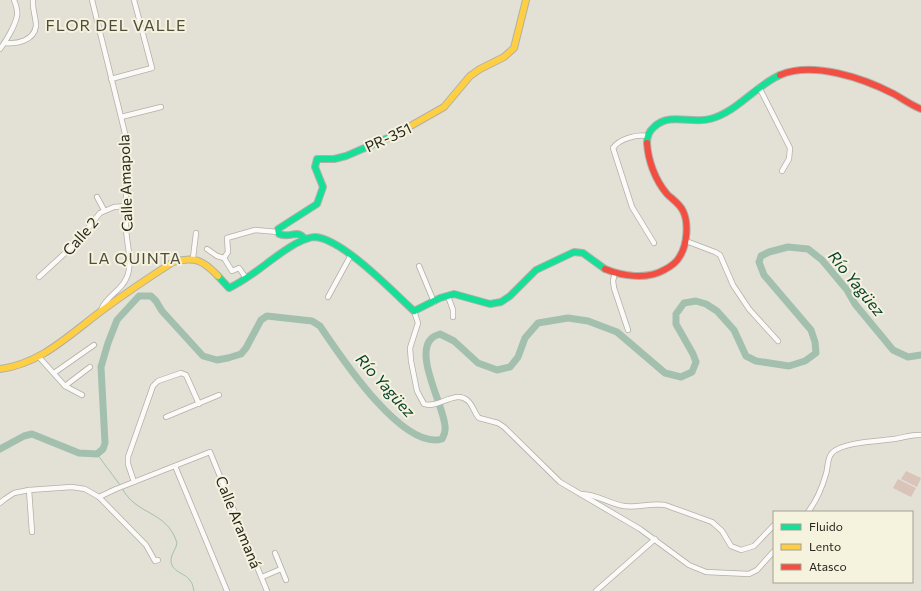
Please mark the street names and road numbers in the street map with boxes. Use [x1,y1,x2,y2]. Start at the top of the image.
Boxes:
street label: PR-351 [362,118,414,156]
street label: Calle Amapola [114,134,136,232]
street label: Calle 2 [58,213,102,259]
street label: Calle Aramaná [212,473,266,571]

